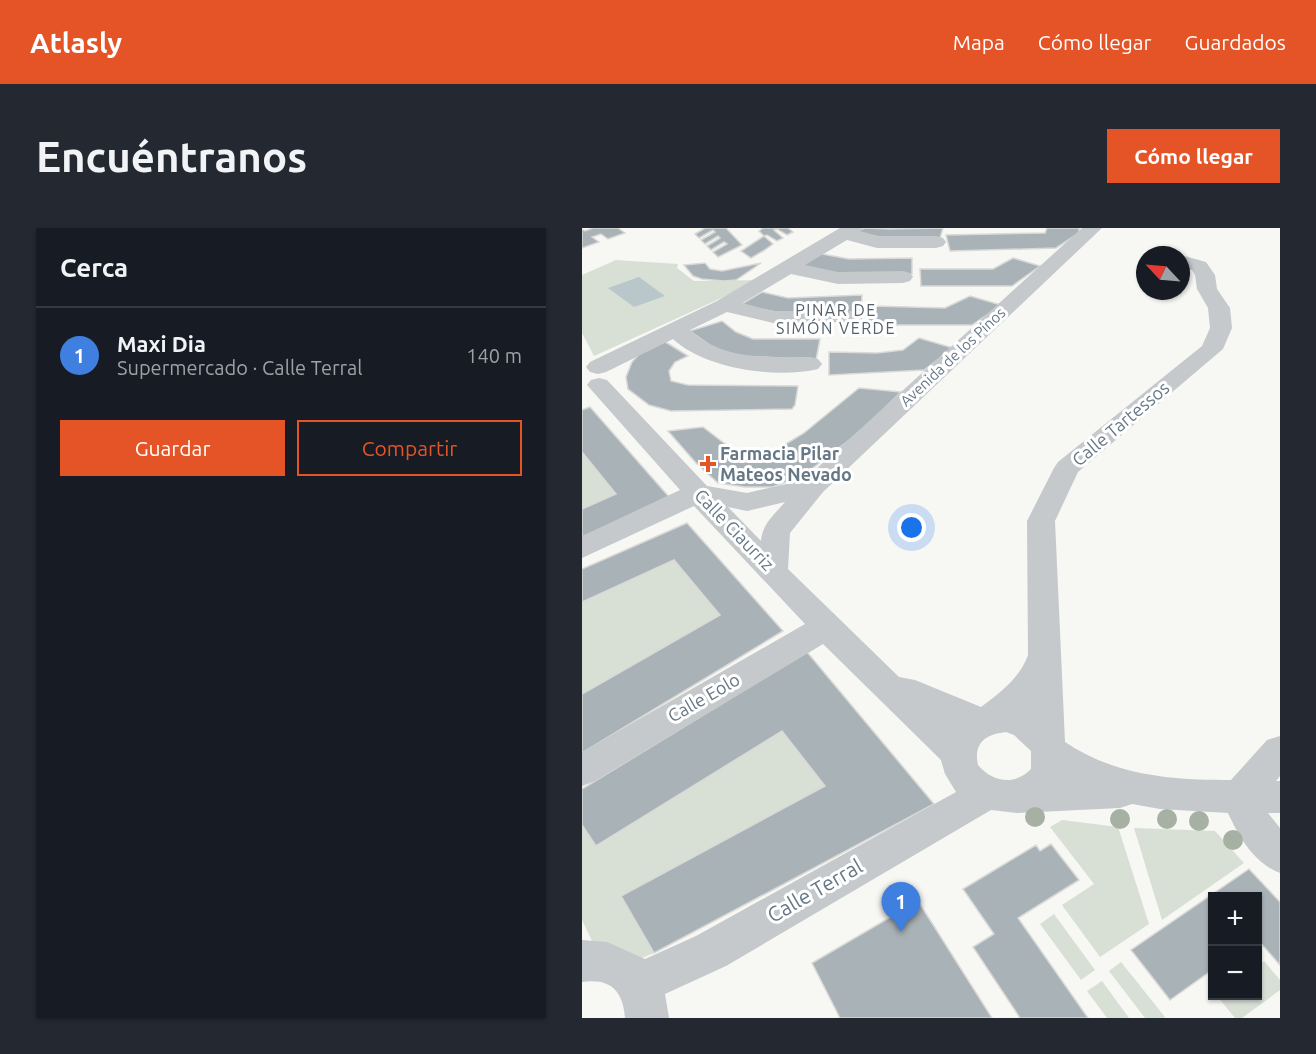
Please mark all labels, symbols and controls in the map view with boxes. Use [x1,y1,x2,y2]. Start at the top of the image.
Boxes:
text: Atlasly [30,27,122,58]
text: Mapa [953,30,1005,54]
text: Cómo llegar [1038,30,1152,54]
text: Guardados [1185,30,1286,54]
button: Cómo llegar [1107,129,1280,183]
text: Encuéntranos [36,133,307,180]
north arrow [1136,246,1190,300]
text: Cerca [60,253,128,282]
district label: PINAR DE SIMÓN VERDE [776,301,896,337]
street label: Avenida de los Pinos [897,304,1009,410]
text: Maxi Dia [117,331,206,356]
text: 1 [74,344,85,367]
text: 140 m [466,344,522,367]
text: Supermercado · Calle Terral [117,356,363,379]
street label: Calle Tartessos [1068,377,1173,470]
button: Guardar [60,420,285,476]
button: Compartir [297,420,522,476]
place label: Farmacia Pilar Mateos Nevado [720,443,852,484]
marker: Farmacia Pilar Mateos Nevado [701,457,715,471]
street label: Calle Ciaurriz [691,485,778,574]
your location [897,513,926,542]
street label: Calle Eolo [664,669,743,726]
street label: Calle Terral [763,853,866,927]
pin: 1 [882,882,920,932]
map controls [1208,892,1262,1000]
button: + [1208,892,1262,946]
button: − [1208,946,1262,1000]

